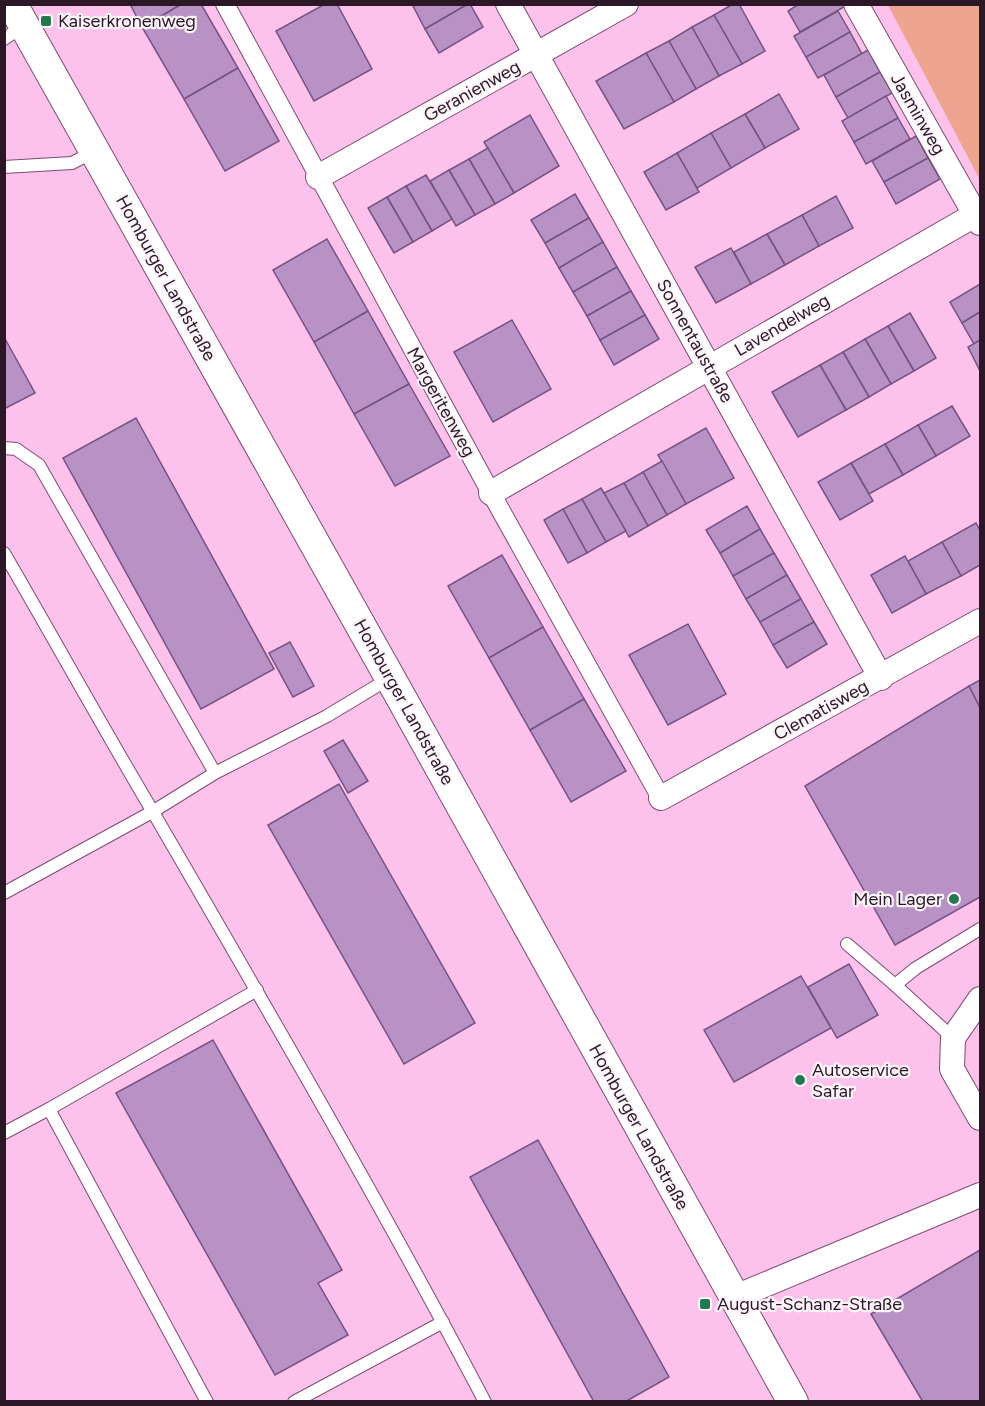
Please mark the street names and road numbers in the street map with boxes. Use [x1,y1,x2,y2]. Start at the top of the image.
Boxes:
street label: Geranienweg [420,55,524,127]
street label: Jasminweg [886,69,950,159]
street label: Homburger Landstraße [111,191,221,365]
street label: Sonnentaustraße [652,275,738,407]
street label: Lavendelweg [731,289,833,361]
street label: Margeritenweg [402,343,480,461]
street label: Homburger Landstraße [349,615,459,789]
street label: Clematisweg [770,675,872,745]
street label: Homburger Landstraße [584,1040,694,1214]

